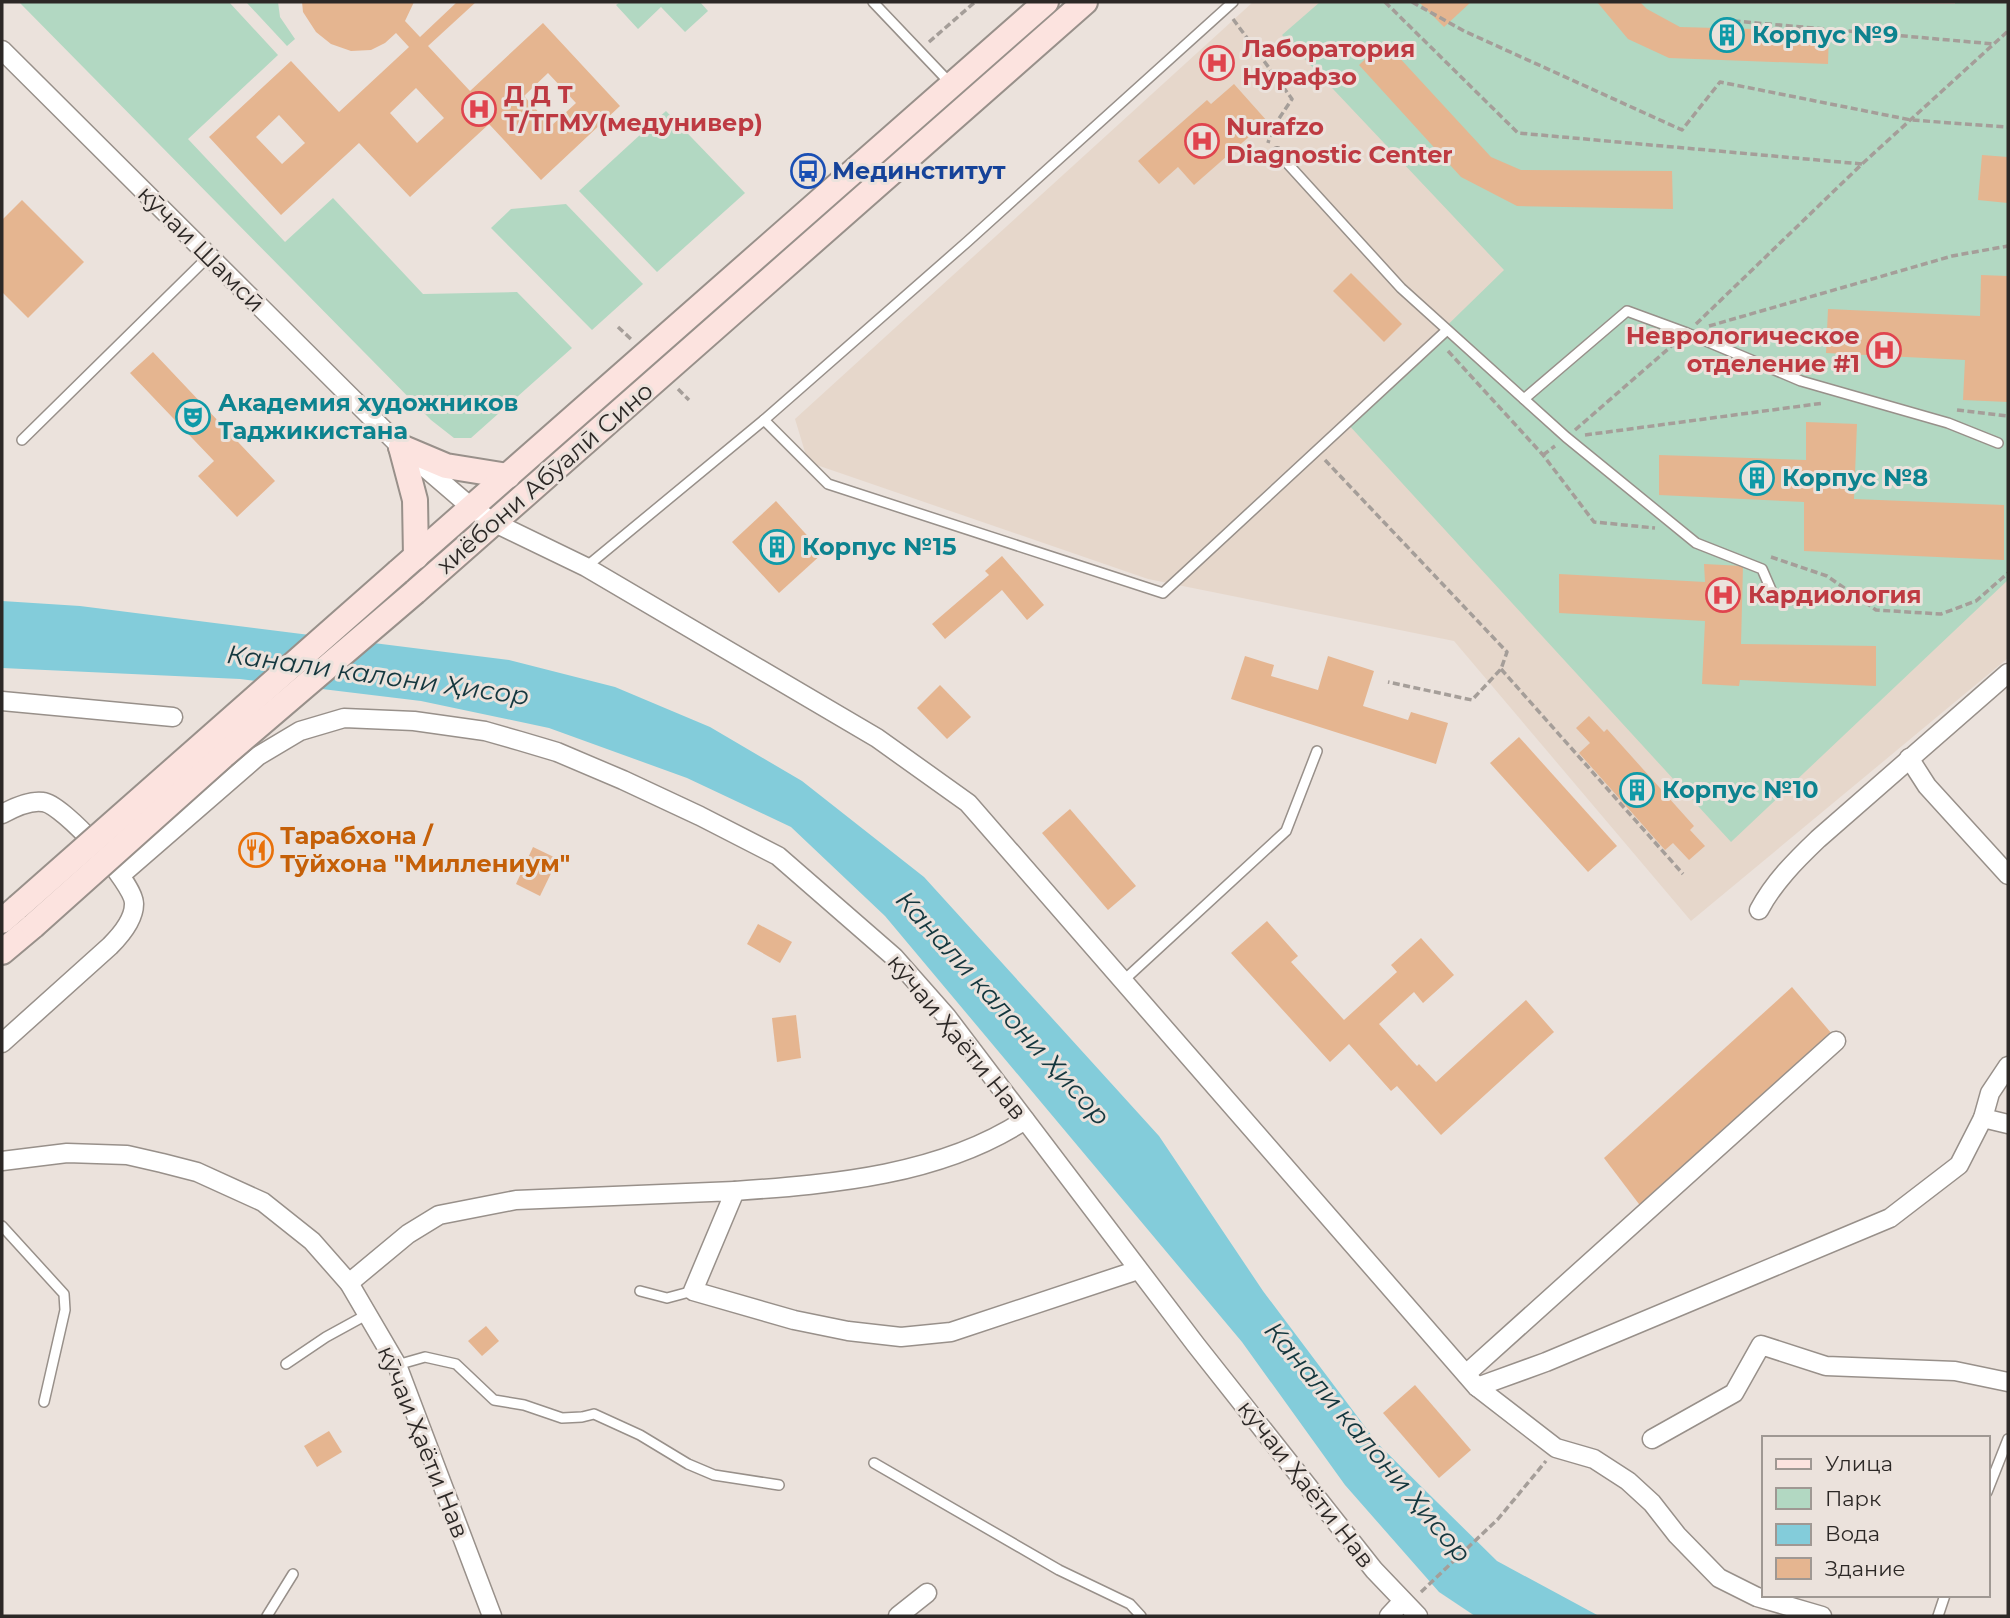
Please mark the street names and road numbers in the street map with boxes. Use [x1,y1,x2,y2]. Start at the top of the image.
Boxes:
street label: кӯчаи Шамсӣ [132,179,271,318]
street label: хиёбони Абӯалӣ Сино [431,376,659,579]
street label: кӯчаи Ҳаёти Нав [882,948,1033,1125]
street label: кӯчаи Ҳаёти Нав [372,1341,475,1542]
street label: кӯчаи Ҳаёти Нав [1232,1394,1381,1573]

